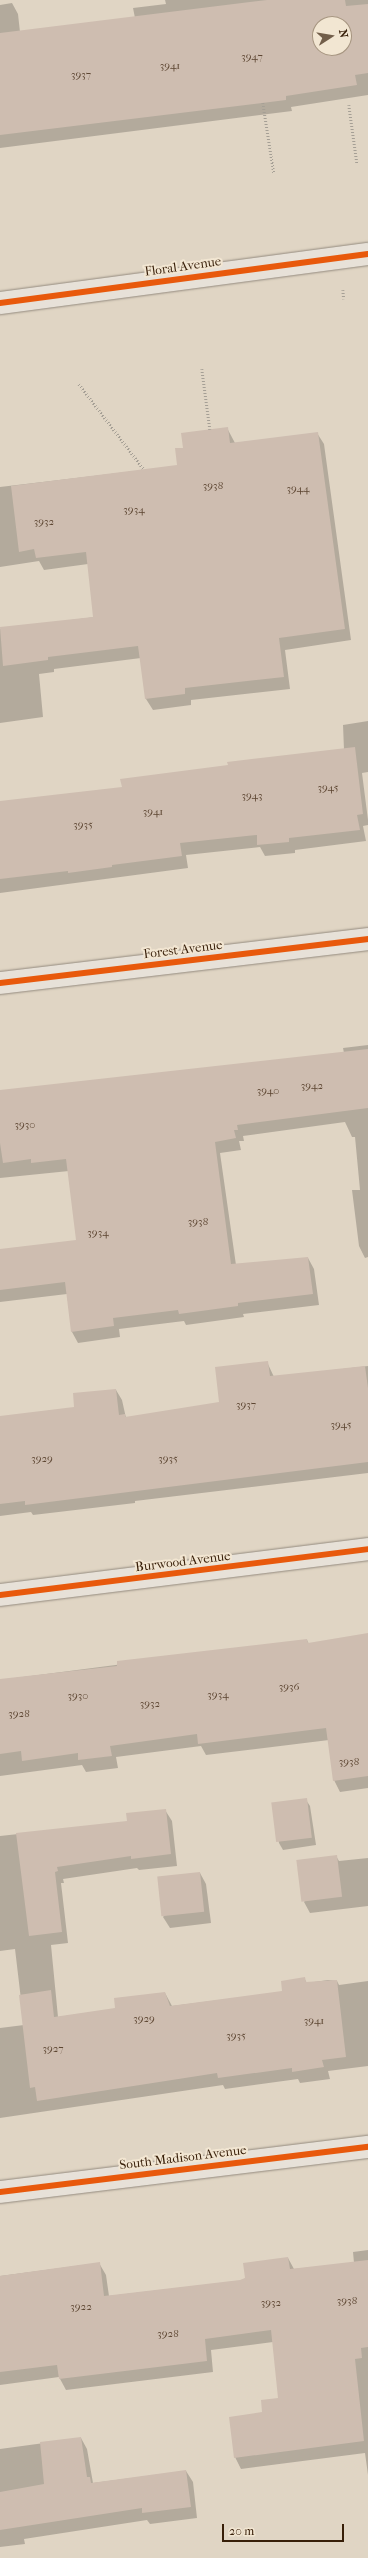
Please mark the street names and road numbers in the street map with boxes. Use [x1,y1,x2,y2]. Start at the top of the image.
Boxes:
street label: Floral Avenue [144,254,222,280]
street label: Forest Avenue [143,937,223,963]
street label: Burwood Avenue [134,1548,232,1576]
street label: South Madison Avenue [119,2142,247,2174]

